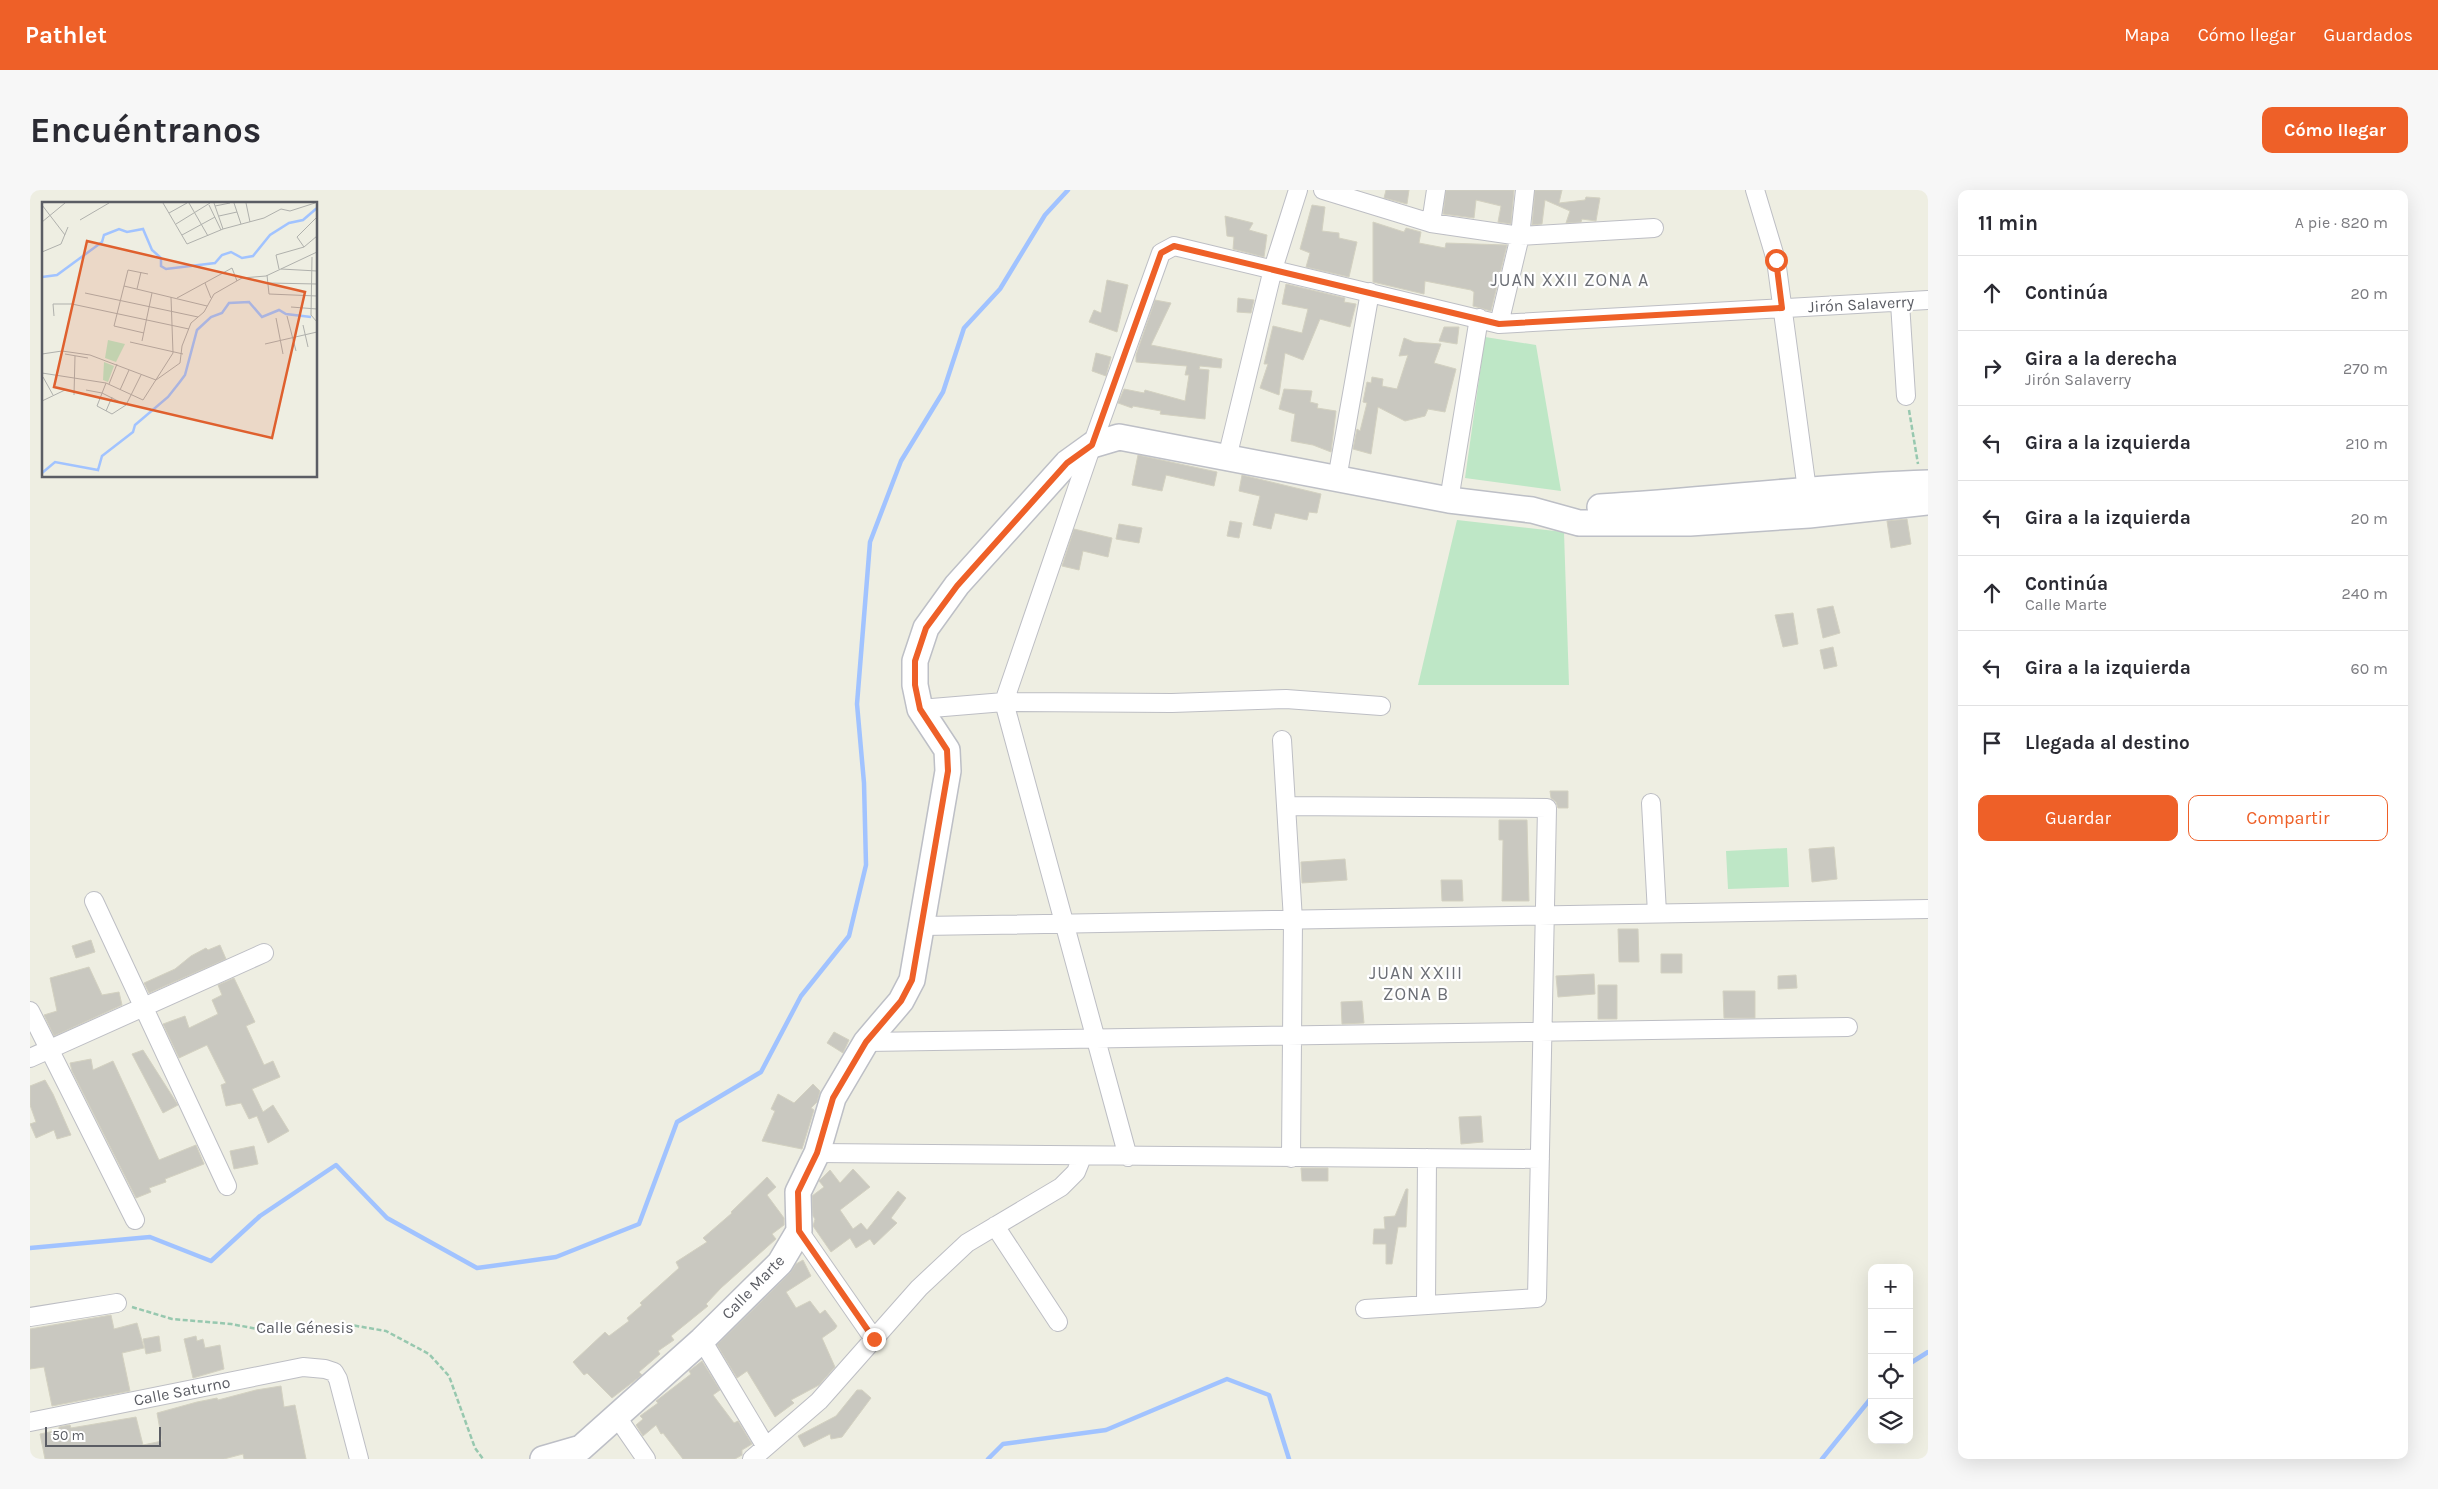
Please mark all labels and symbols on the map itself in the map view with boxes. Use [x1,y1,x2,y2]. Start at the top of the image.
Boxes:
inset map [42,202,318,478]
route start [1765,249,1788,272]
district label: JUAN XXII ZONA A [1491,269,1649,291]
street label: Jirón Salaverry [1807,292,1915,316]
district label: JUAN XXIII ZONA B [1369,962,1463,1005]
street label: Calle Marte [718,1251,788,1323]
street label: Calle Génesis [256,1318,354,1337]
route end [863,1328,886,1351]
street label: Calle Saturno [132,1372,232,1410]
scale bar [45,1424,161,1447]

